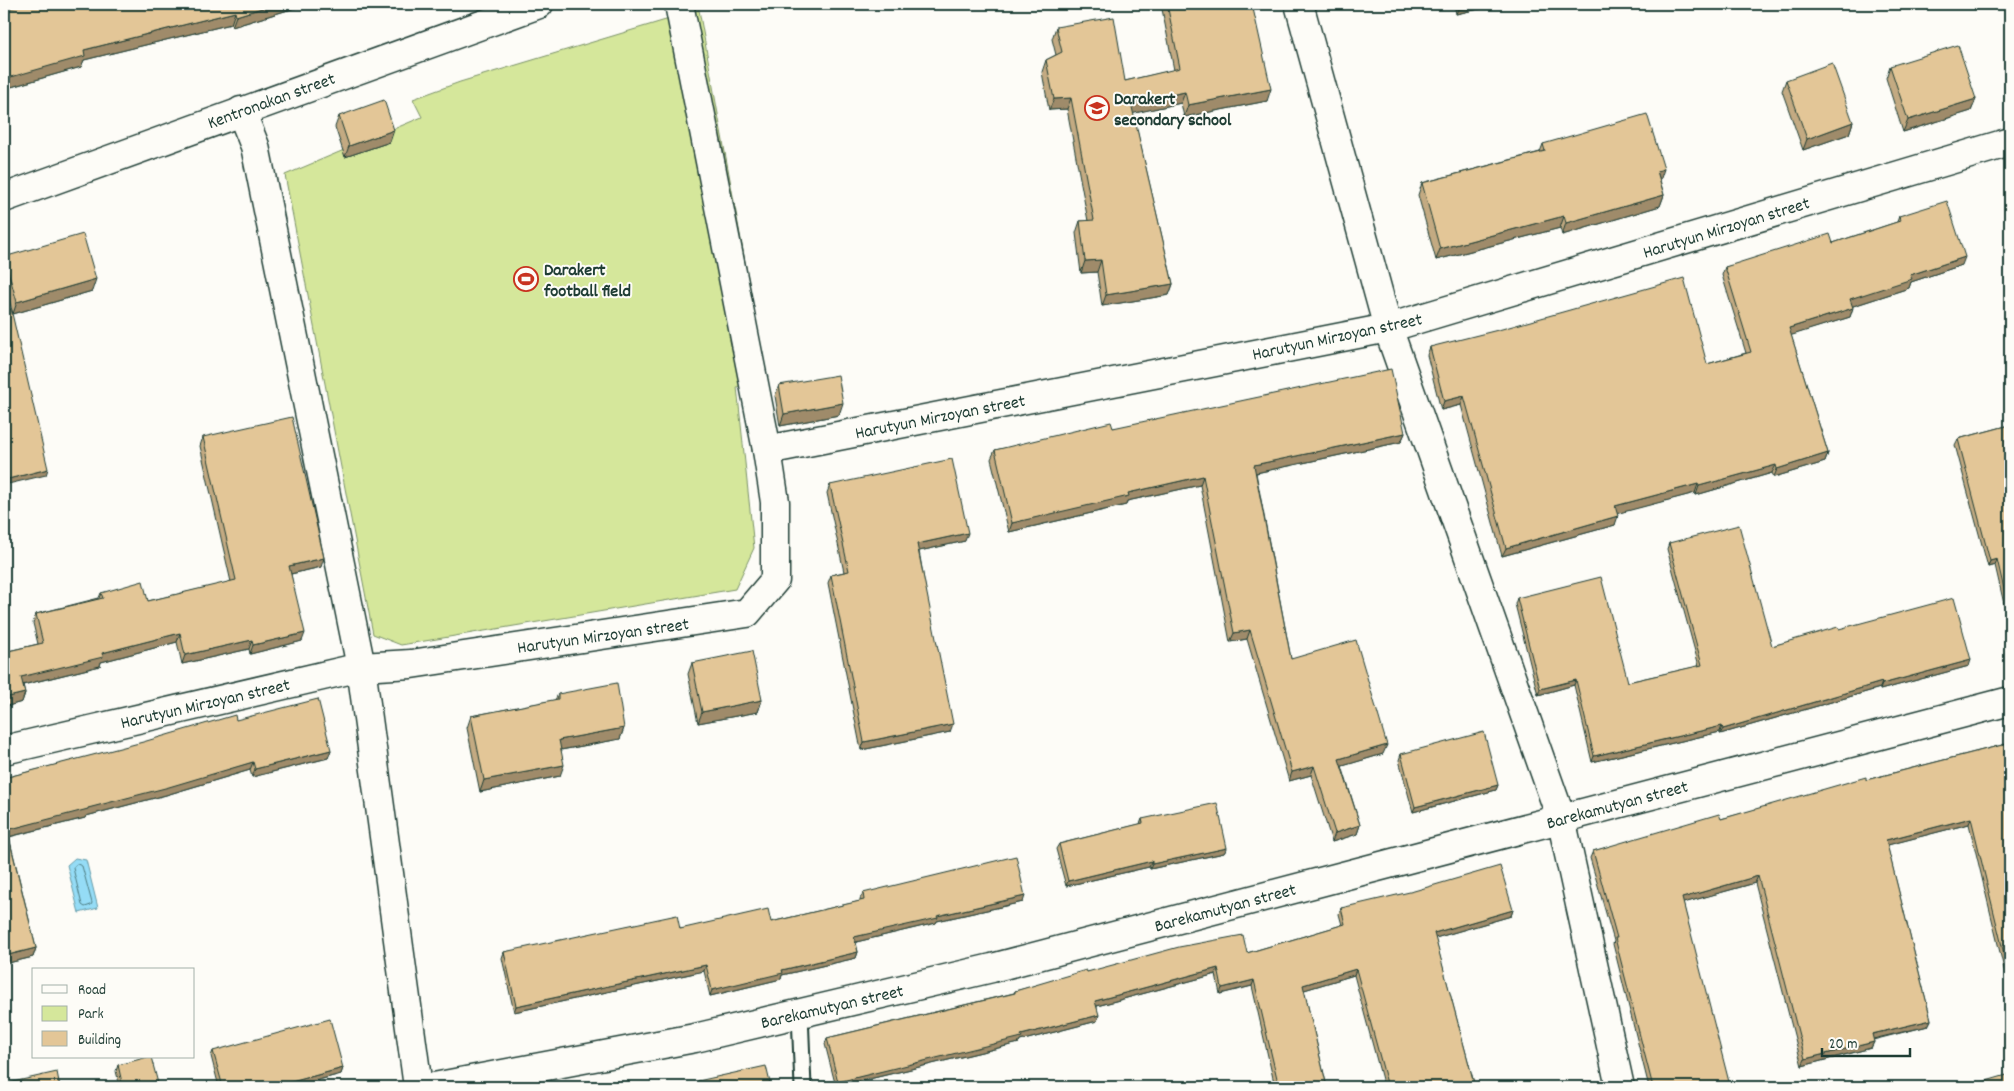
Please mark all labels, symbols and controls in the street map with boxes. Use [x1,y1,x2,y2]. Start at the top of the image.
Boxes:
street label: Kentronakan street [204,68,340,137]
place label: Darakert secondary school [1114,88,1232,134]
school or university icon: Darakert secondary school [1084,95,1110,121]
street label: Harutyun Mirzoyan street [1640,192,1814,267]
place label: Darakert football field [543,259,631,305]
sports icon: Darakert football field [513,266,539,292]
street label: Harutyun Mirzoyan street [1250,308,1425,369]
street label: Harutyun Mirzoyan street [853,390,1028,447]
street label: Harutyun Mirzoyan street [516,613,691,662]
street label: Harutyun Mirzoyan street [118,674,293,737]
street label: Barekamutyan street [1544,775,1692,837]
street label: Barekamutyan street [1152,878,1300,940]
legend [32,968,195,1058]
text: Road [78,980,106,1002]
street label: Barekamutyan street [759,980,907,1037]
text: Park [78,1004,104,1026]
scale bar [1822,1026,1909,1058]
text: Building [78,1030,121,1052]
text: 20 m [1829,1034,1857,1056]

